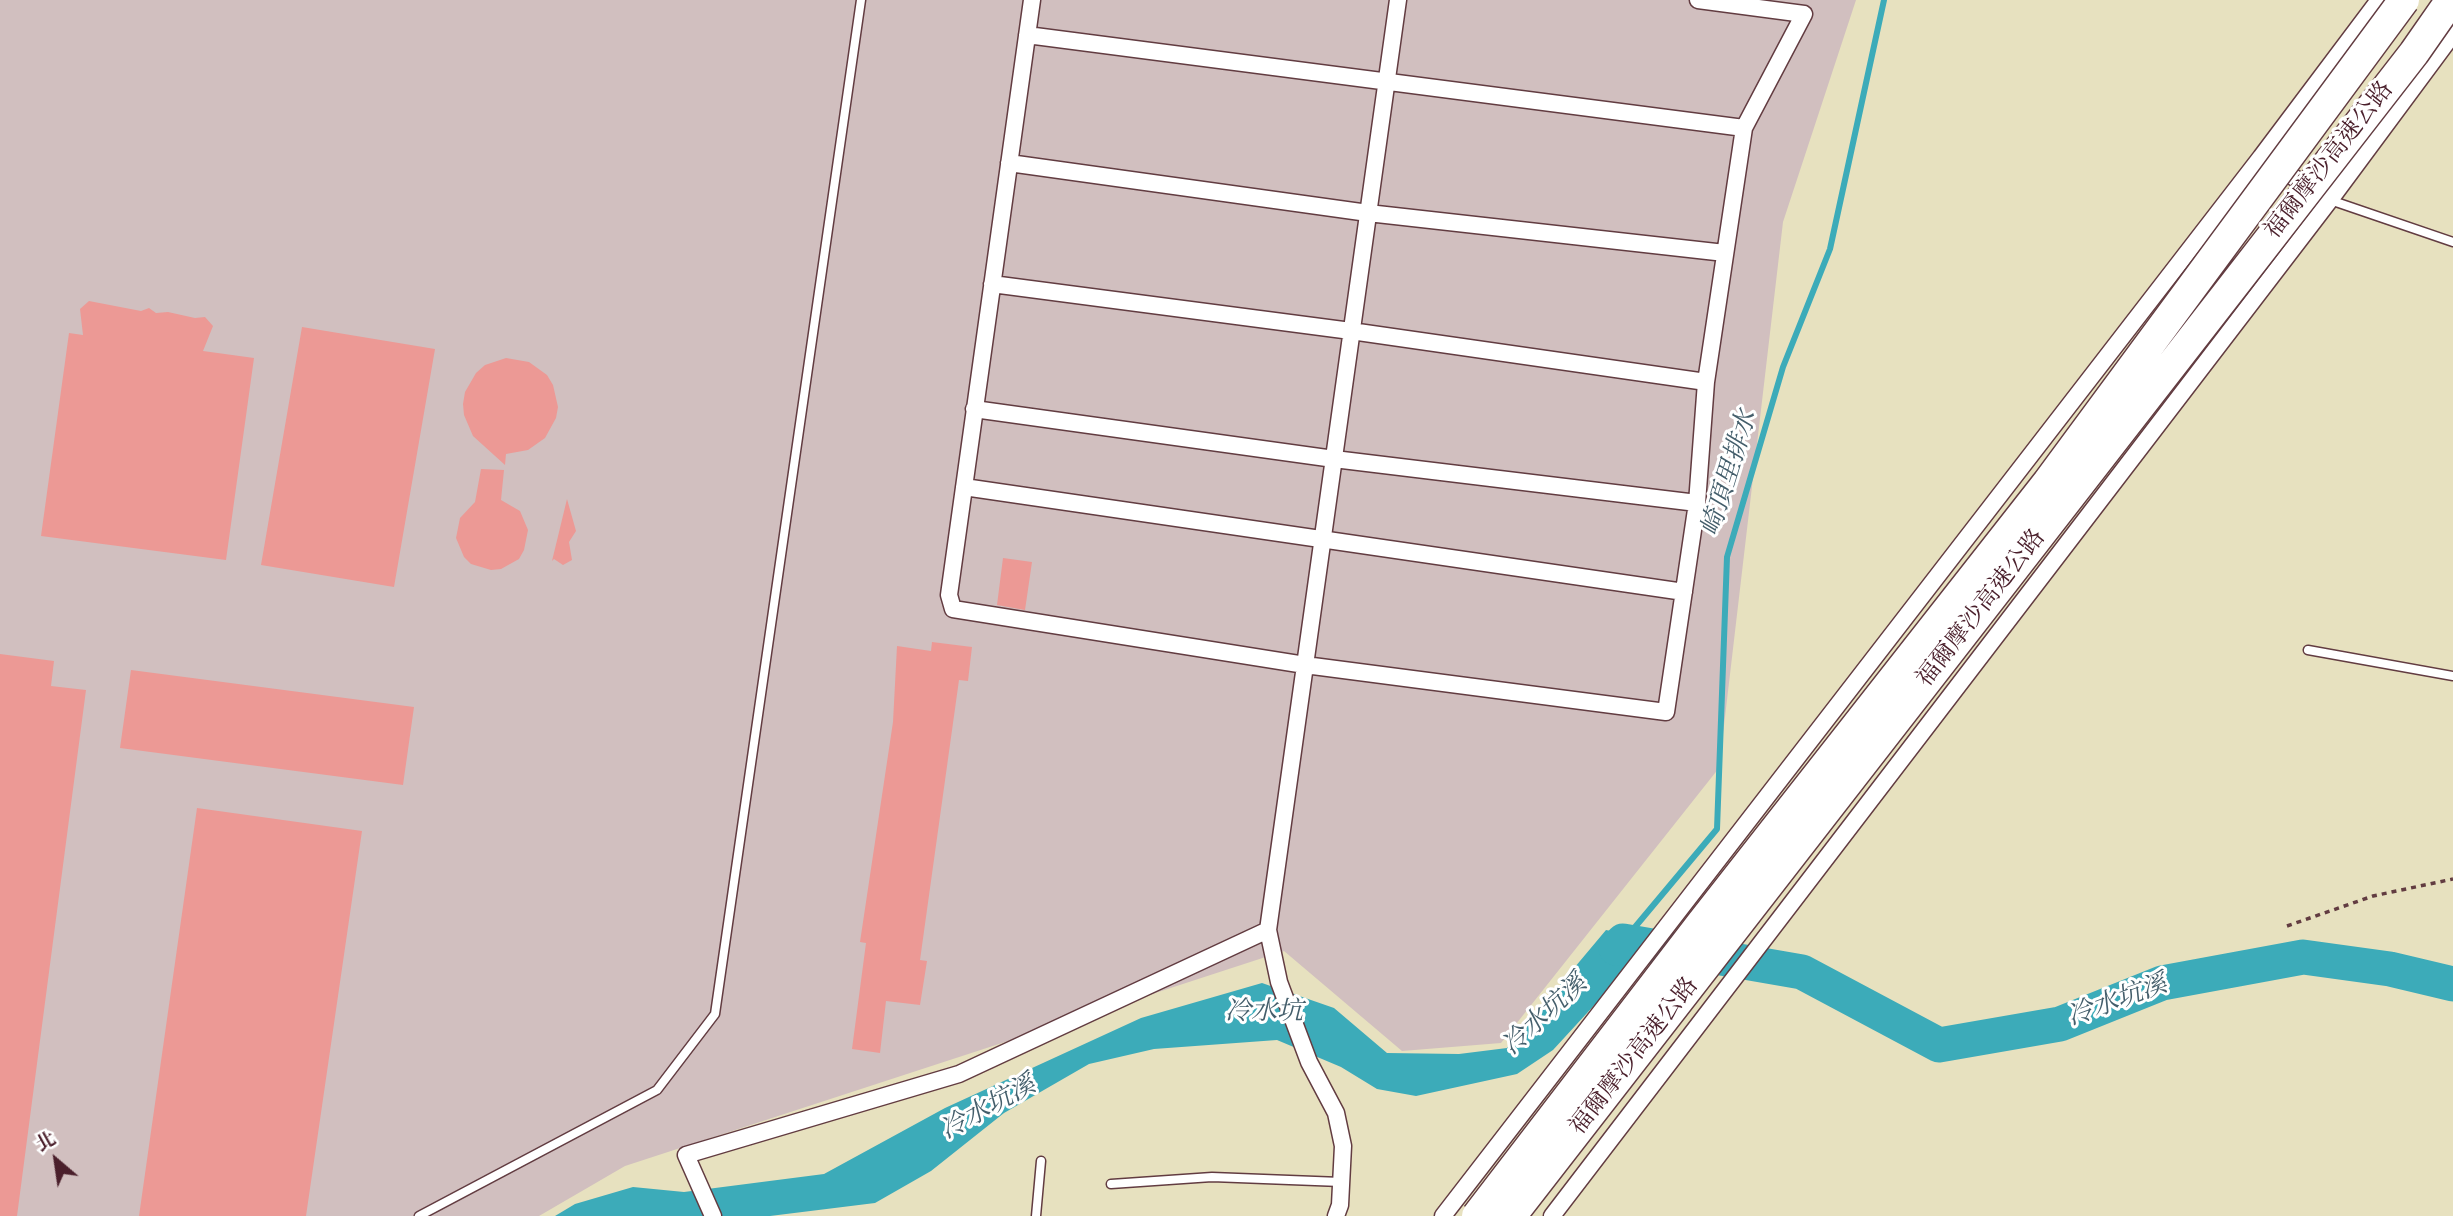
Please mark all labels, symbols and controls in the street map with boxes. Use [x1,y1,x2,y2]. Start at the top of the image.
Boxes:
street label: 福爾摩沙高速公路 [2260,76,2400,246]
water label: 崎頂里排水 [1697,407,1765,541]
street label: 福爾摩沙高速公路 [1912,524,2052,694]
water label: 冷水坑溪 [1497,969,1595,1063]
water label: 冷水坑溪 [2064,970,2172,1034]
street label: 福爾摩沙高速公路 [1565,972,1705,1142]
water label: 冷水坑 [1225,997,1303,1029]
water label: 冷水坑溪 [936,1070,1042,1148]
north arrow [21,1125,91,1195]
text: 北 [32,1127,60,1157]

